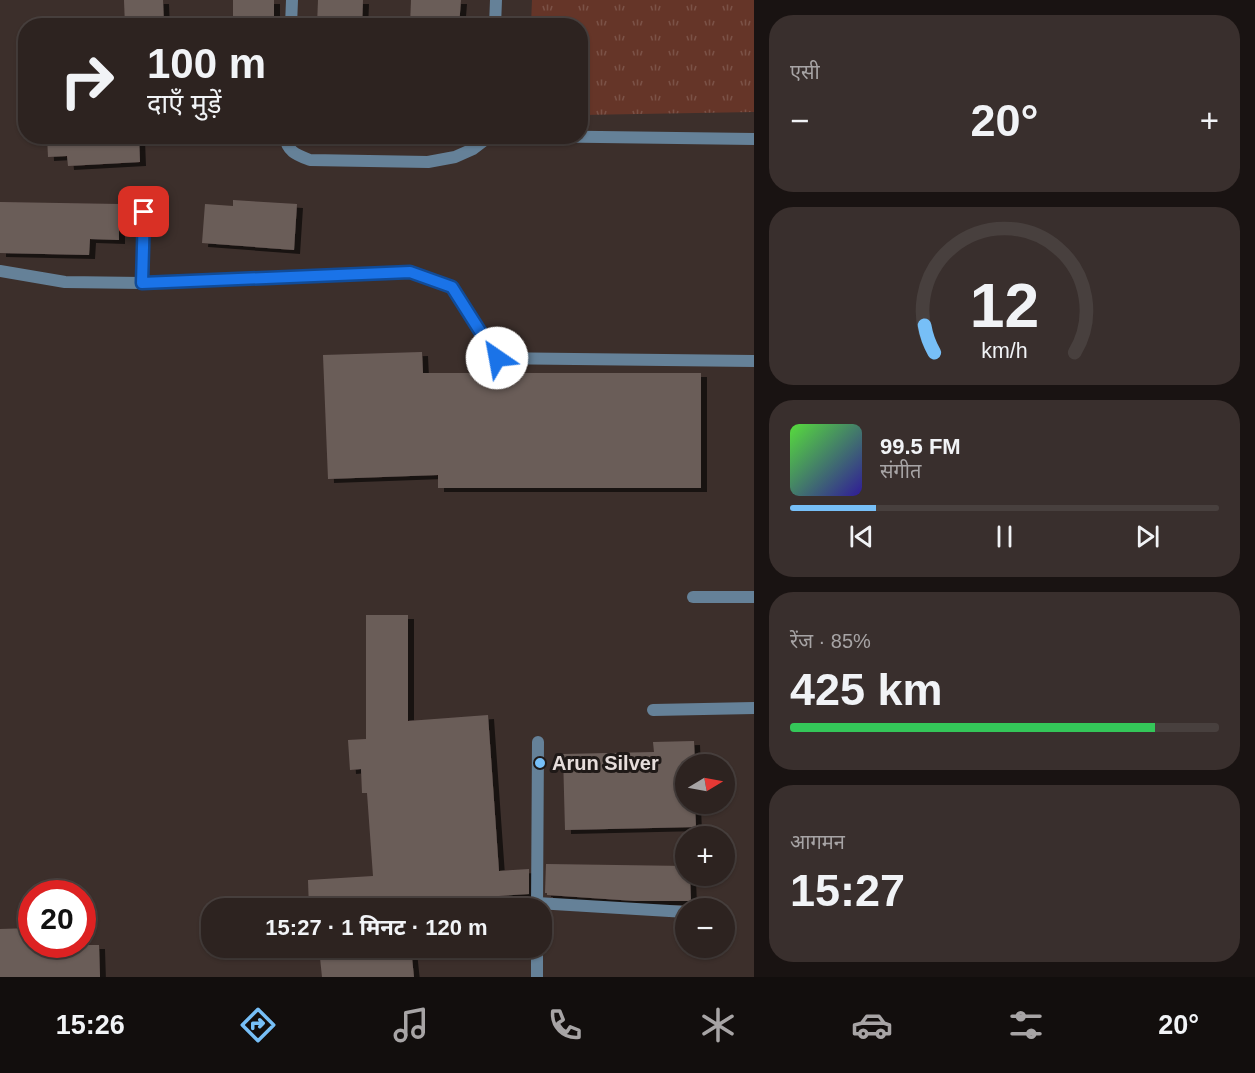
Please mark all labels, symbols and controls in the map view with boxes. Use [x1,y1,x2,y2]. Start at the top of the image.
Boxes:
text: 100 m [147,40,266,87]
icon: right [48,42,126,120]
text: एसी [790,61,820,83]
text: दाएँ मुड़ें [147,89,221,119]
text: 20° [970,95,1039,146]
text: − [790,102,809,139]
text: + [1200,102,1219,139]
pin [118,186,169,237]
icon: arrive [127,195,160,228]
text: 12 [970,271,1039,340]
position arrow [465,326,529,390]
text: km/h [981,340,1028,364]
text: 99.5 FM [880,434,961,459]
text: संगीत [880,460,921,482]
icon: previous [845,520,878,553]
icon: pause [988,520,1021,553]
icon: next [1131,520,1164,553]
text: रेंज · 85% [790,630,871,652]
text: 425 km [790,664,943,715]
place label: Arun Silver [552,752,659,774]
north arrow [675,754,735,814]
map controls [675,754,735,958]
marker: Arun Silver [533,756,547,770]
button: + [675,826,735,886]
text: आगमन [790,831,845,853]
text: 15:27 [790,865,905,916]
speed limit sign: 20 [18,880,96,958]
button: − [675,898,735,958]
text: 15:27 · 1 मिनट · 120 m [265,915,488,940]
icon: directions [237,1004,279,1046]
icon: music [390,1004,432,1046]
icon: phone [544,1004,586,1046]
icon: climate [697,1004,739,1046]
icon: car [851,1004,893,1046]
icon: filters [1005,1004,1047,1046]
text: 15:26 [56,1010,125,1040]
text: 20° [1158,1010,1199,1040]

